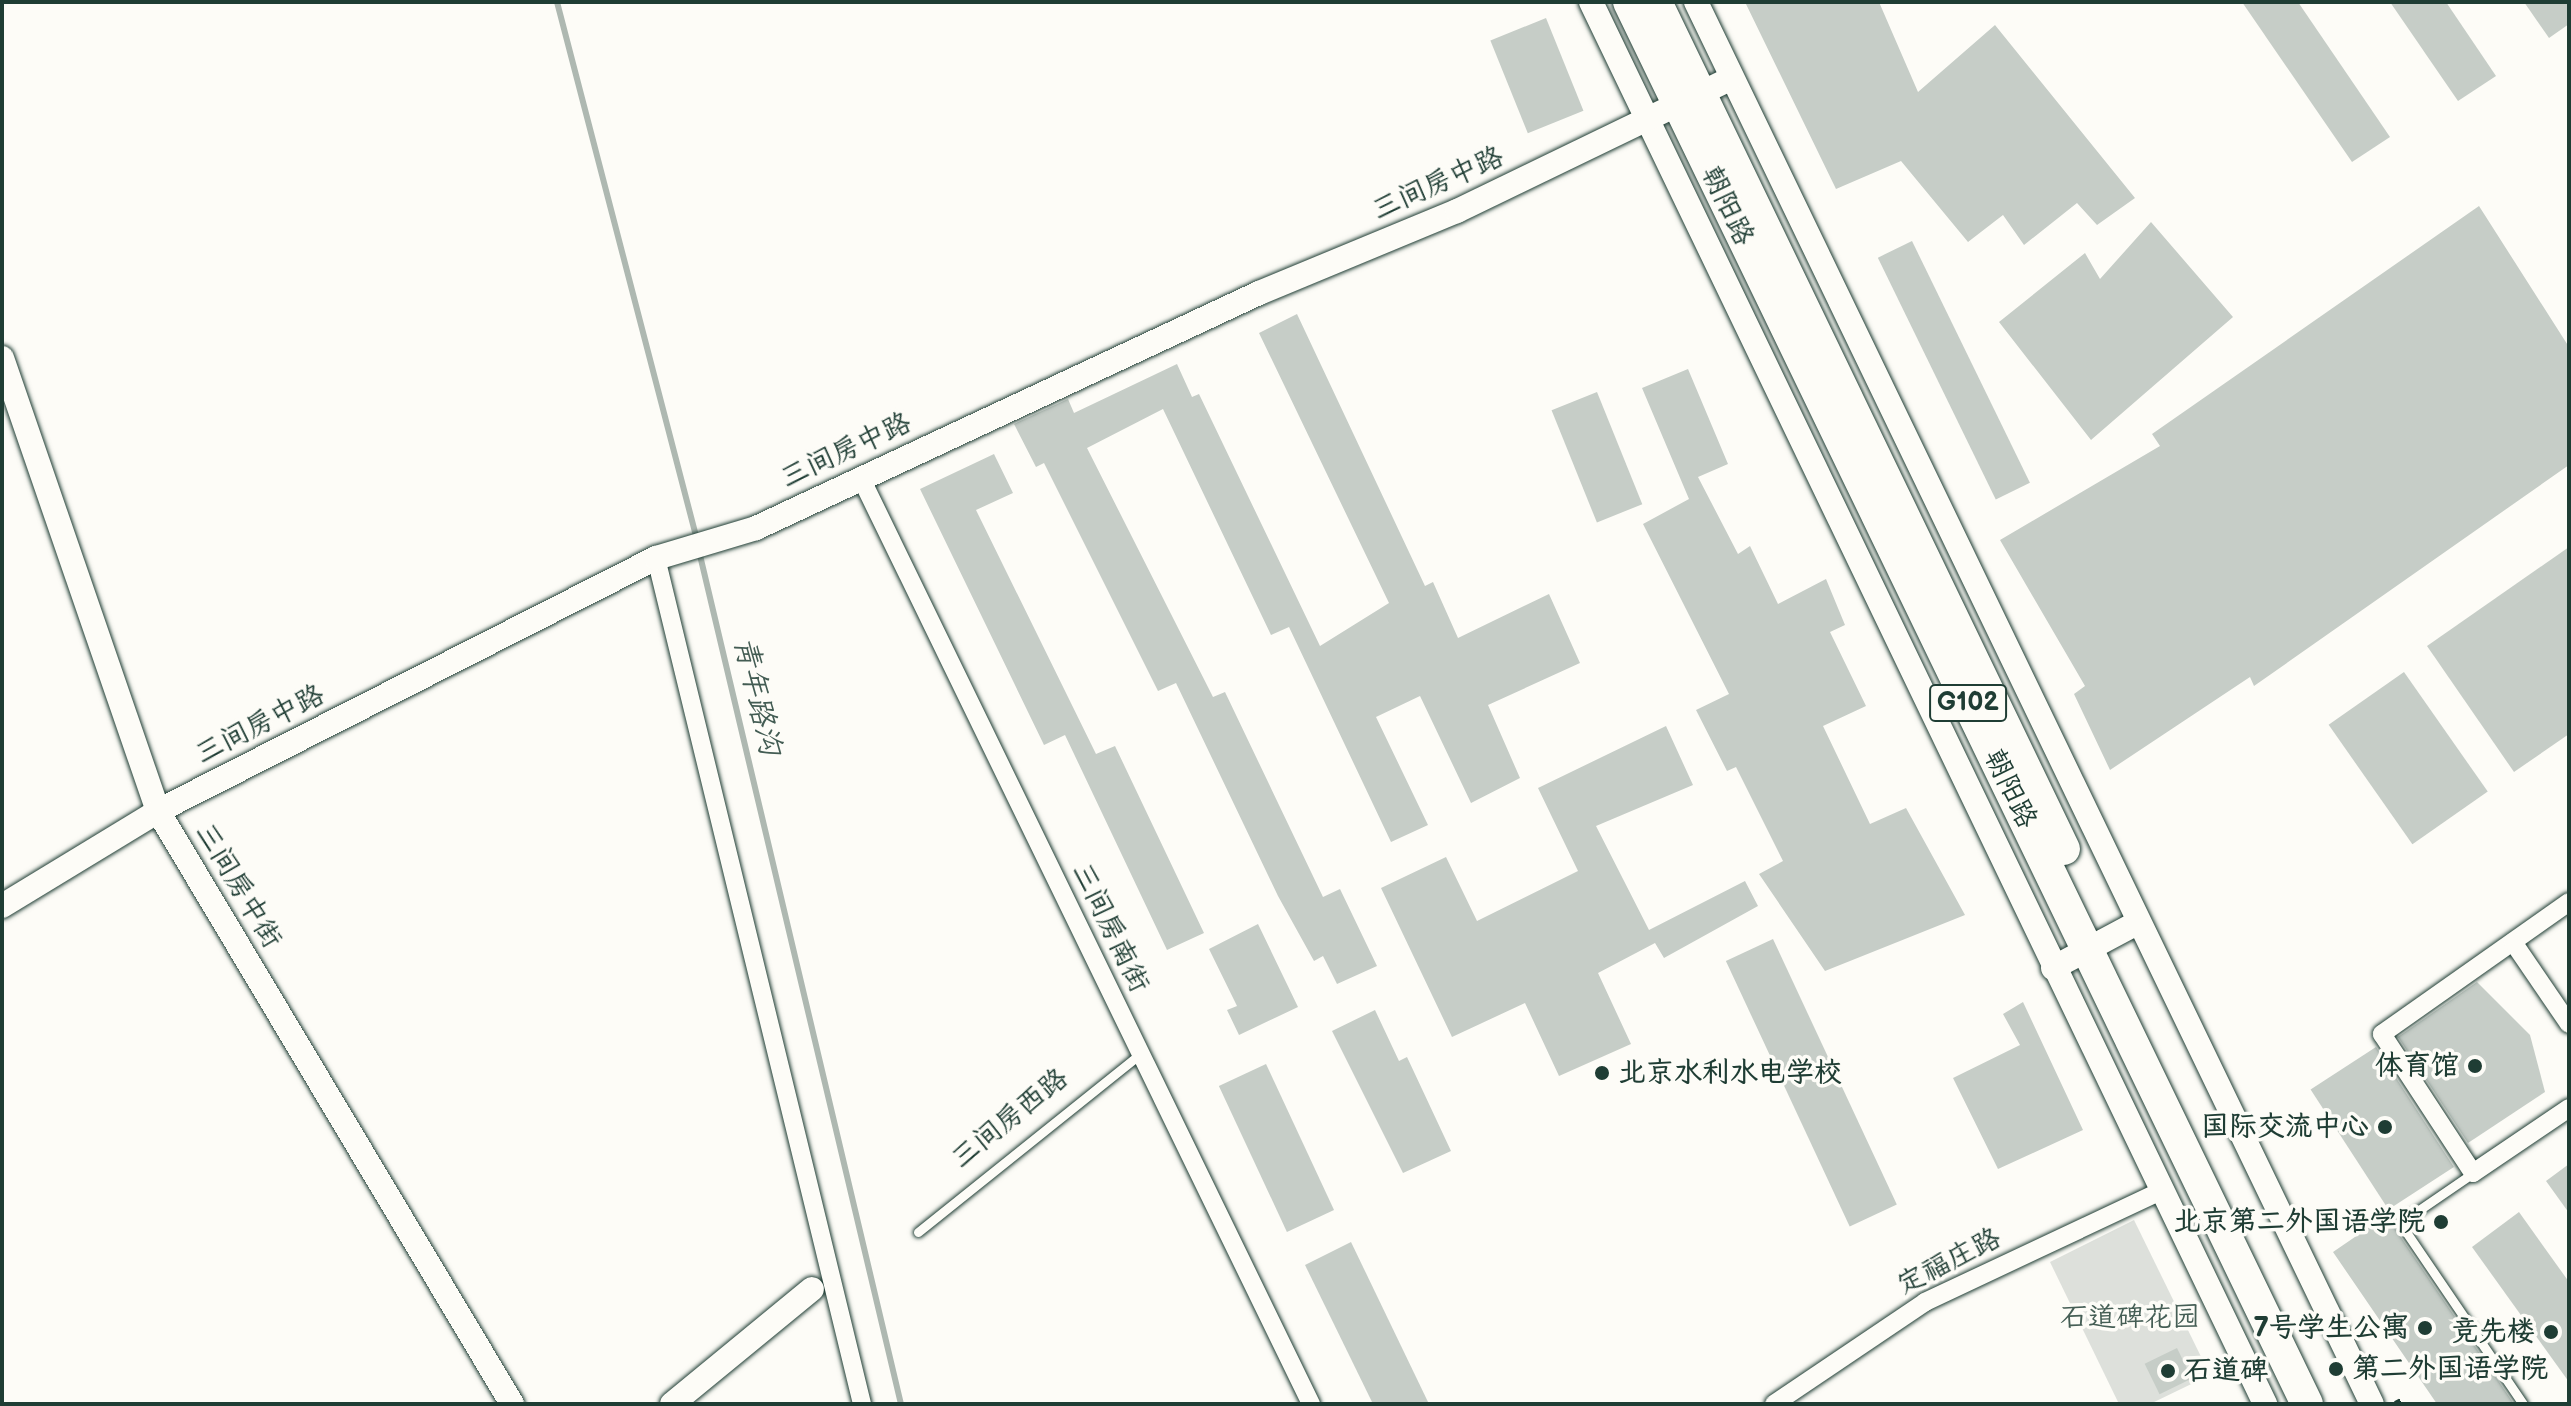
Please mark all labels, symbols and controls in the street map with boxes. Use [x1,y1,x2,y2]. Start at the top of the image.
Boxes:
street label: 三间房中路 [1367,140,1509,228]
street label: 朝阳路 [1693,161,1761,251]
street label: 三间房中路 [775,406,917,496]
water label: 青年路沟 [726,633,788,759]
street label: 三间房中路 [190,678,330,772]
road number: G102 [1928,681,2008,725]
street label: 朝阳路 [1976,744,2044,834]
street label: 三间房中街 [188,817,288,955]
street label: 三间房南街 [1064,858,1156,998]
place label: 体育馆 [2375,1049,2459,1083]
place label: 北京水利水电学校 [1618,1056,1842,1090]
marker: 体育馆 [2466,1057,2484,1075]
street label: 三间房西路 [945,1062,1075,1176]
marker: 北京水利水电学校 [1593,1064,1611,1082]
place label: 国际交流中心 [2201,1110,2369,1144]
marker: 国际交流中心 [2376,1118,2394,1136]
place label: 北京第二外国语学院 [2173,1205,2425,1239]
marker: 北京第二外国语学院 [2432,1213,2450,1231]
street label: 定福庄路 [1891,1222,2007,1302]
park label: 石道碑花园 [2060,1301,2200,1335]
place label: 7号学生公寓 [2254,1311,2409,1345]
place label: 竞先楼 [2451,1315,2535,1349]
marker: 7号学生公寓 [2416,1319,2434,1337]
marker: 竞先楼 [2542,1323,2560,1341]
place label: 第二外国语学院 [2352,1352,2548,1386]
place label: 石道碑 [2184,1354,2268,1388]
marker: 第二外国语学院 [2327,1360,2345,1378]
marker: 石道碑 [2159,1362,2177,1380]

